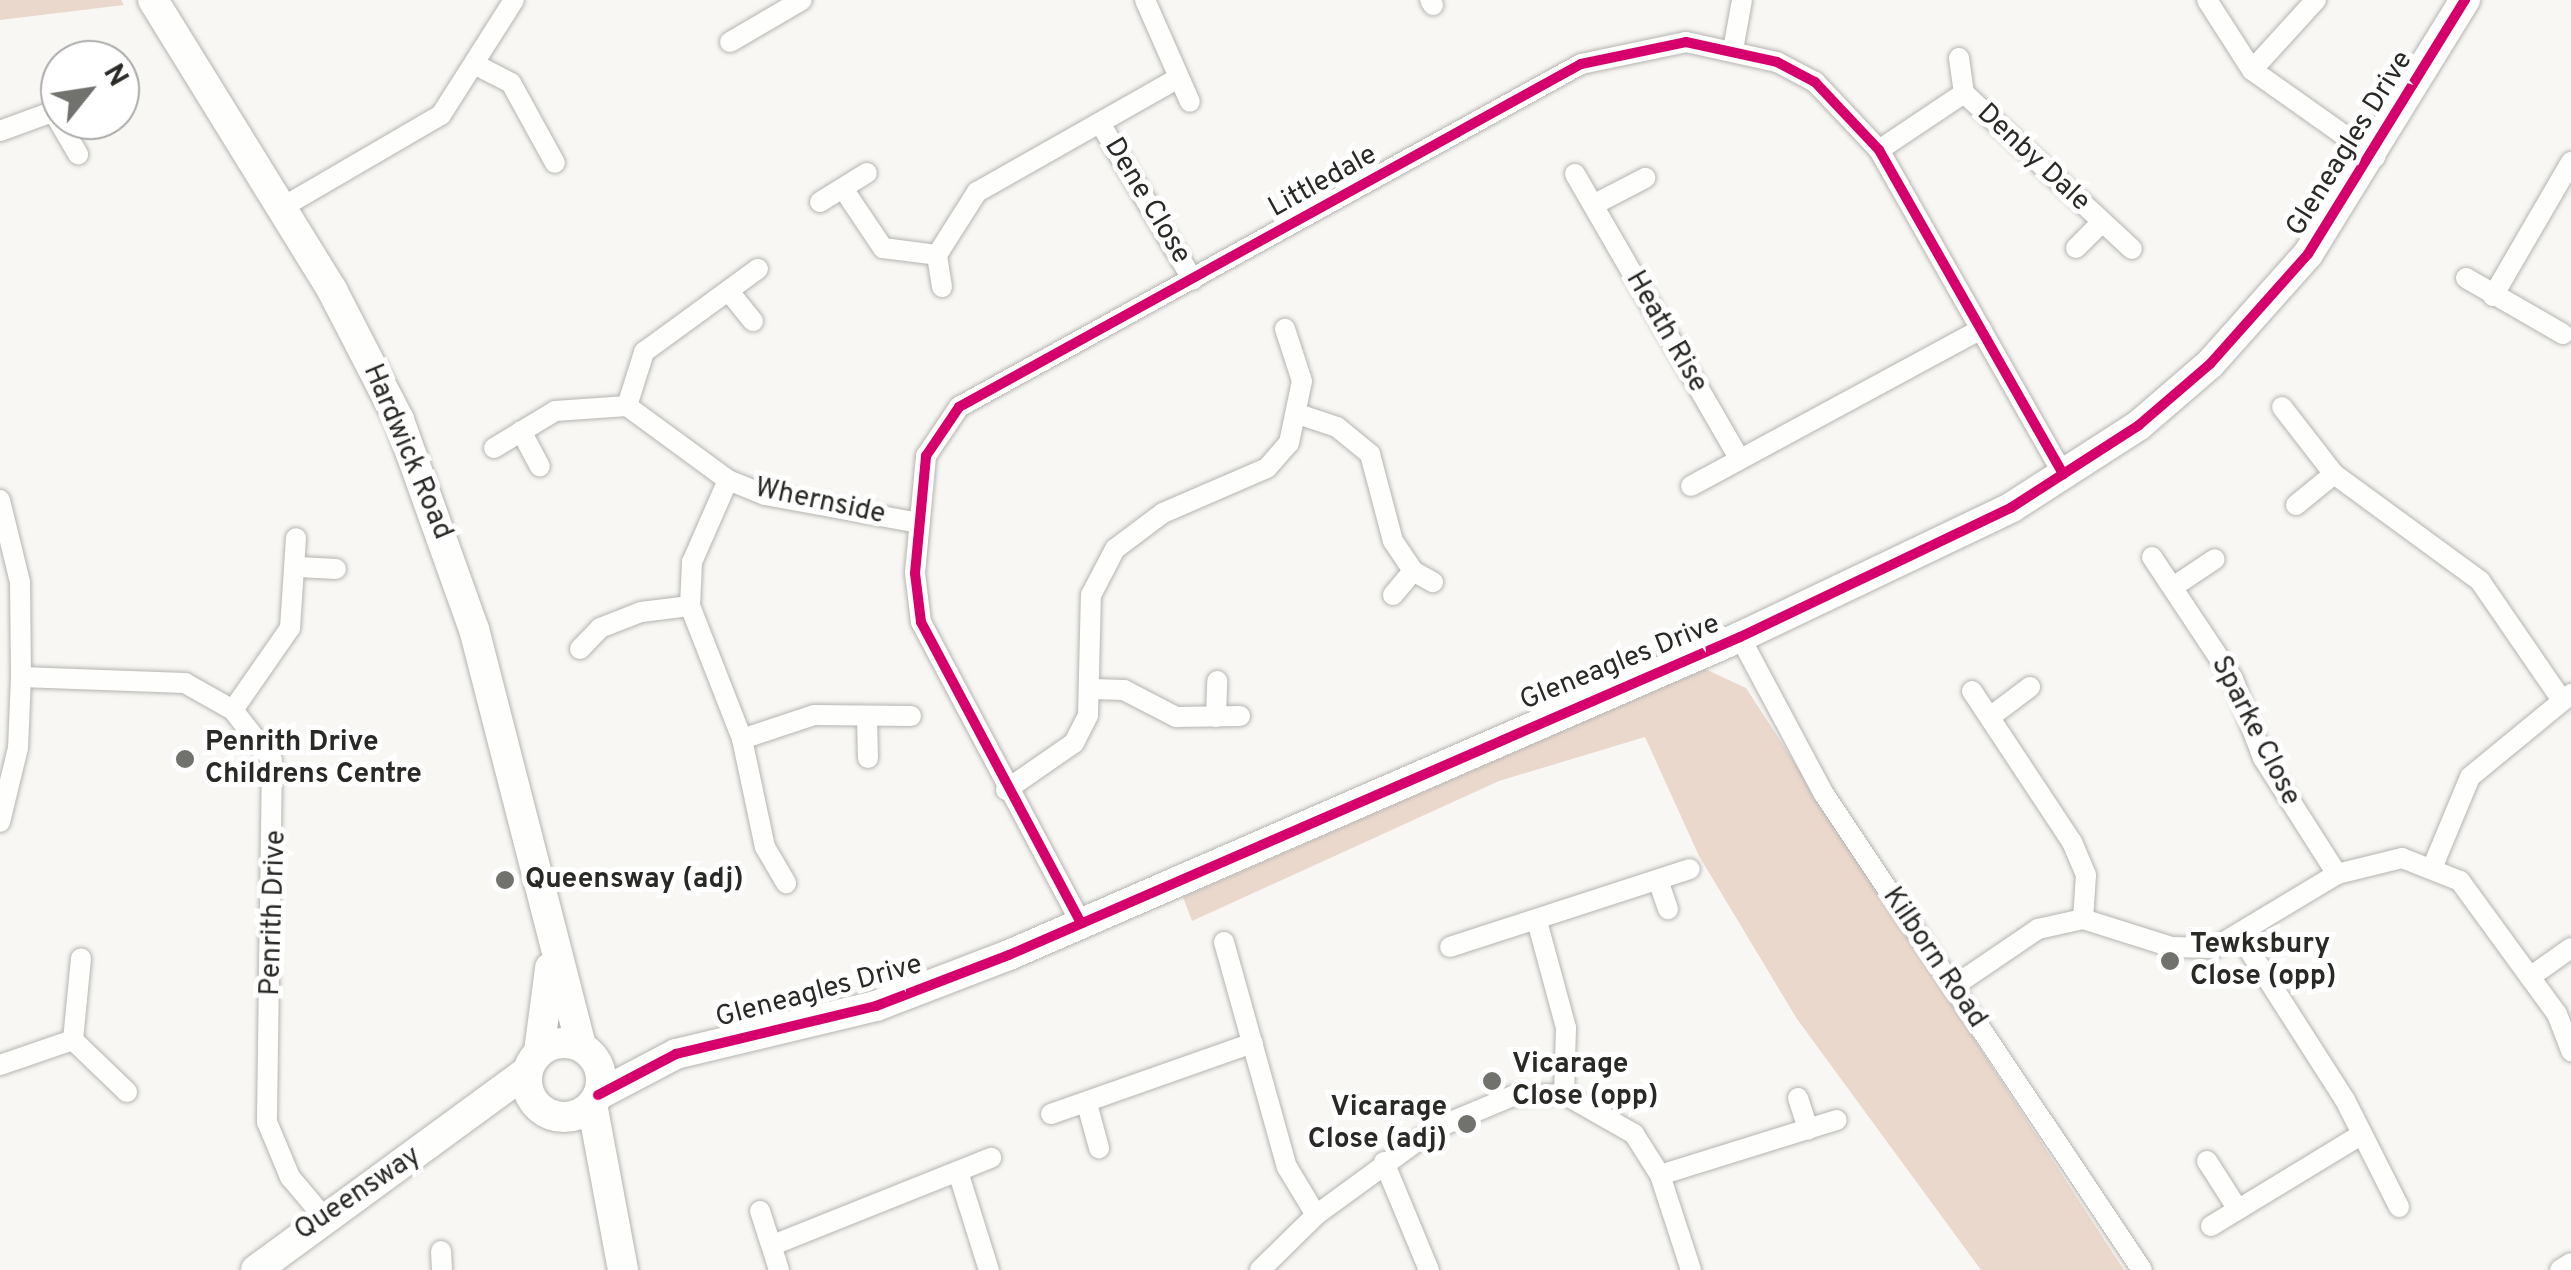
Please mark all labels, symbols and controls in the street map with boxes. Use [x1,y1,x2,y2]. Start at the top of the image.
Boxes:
north arrow [40,40,140,140]
street label: Gleneagles Drive [2280,45,2420,243]
text: N [94,58,135,94]
street label: Denby Dale [1969,97,2097,219]
street label: Dene Close [1096,132,1198,270]
street label: Littledale [1263,139,1383,225]
street label: Heath Rise [1618,265,1714,399]
street label: Hardwick Road [355,359,459,545]
street label: Whernside [752,472,888,532]
street label: Gleneagles Drive [1515,608,1725,718]
street label: Sparke Close [2203,651,2307,811]
place label: Penrith Drive Childrens Centre [205,726,422,792]
marker: Penrith Drive Childrens Centre [174,748,196,770]
street label: Penrith Drive [254,830,294,996]
place label: Queensway (adj) [525,863,744,897]
marker: Queensway (adj) [494,869,516,891]
street label: Kilborn Road [1875,881,1993,1035]
place label: Tewksbury Close (opp) [2190,928,2336,994]
street label: Gleneagles Drive [712,948,926,1036]
marker: Tewksbury Close (opp) [2159,950,2181,972]
place label: Vicarage Close (opp) [1512,1048,1658,1114]
marker: Vicarage Close (opp) [1481,1070,1503,1092]
place label: Vicarage Close (adj) [1308,1091,1447,1157]
marker: Vicarage Close (adj) [1456,1113,1478,1135]
street label: Queensway [289,1140,427,1248]

